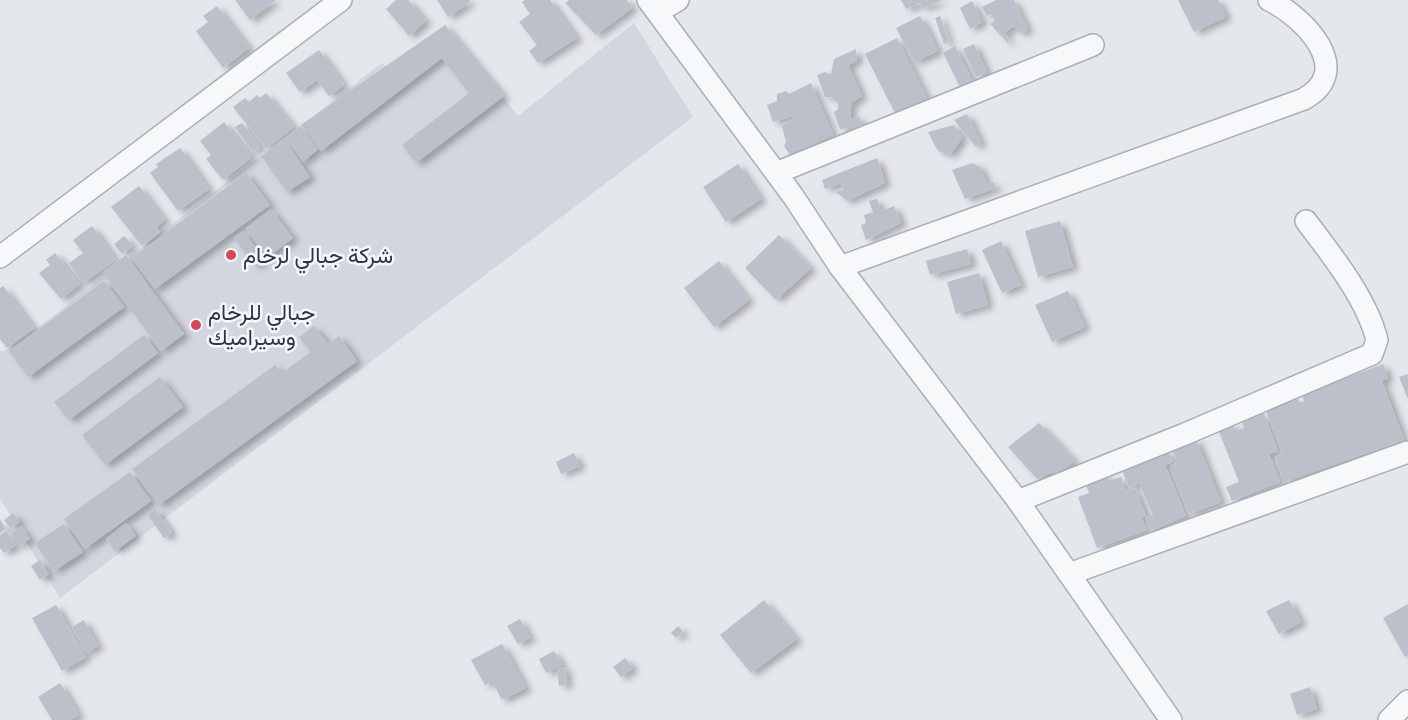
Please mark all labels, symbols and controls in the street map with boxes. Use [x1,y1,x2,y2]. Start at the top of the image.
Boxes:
place label: شركة جبالي لرخام [243,242,393,274]
marker: شركة جبالي لرخام [224,248,238,262]
place label: جبالي للرخام وسيراميك [208,299,315,351]
marker: جبالي للرخام وسيراميك [189,318,203,332]

